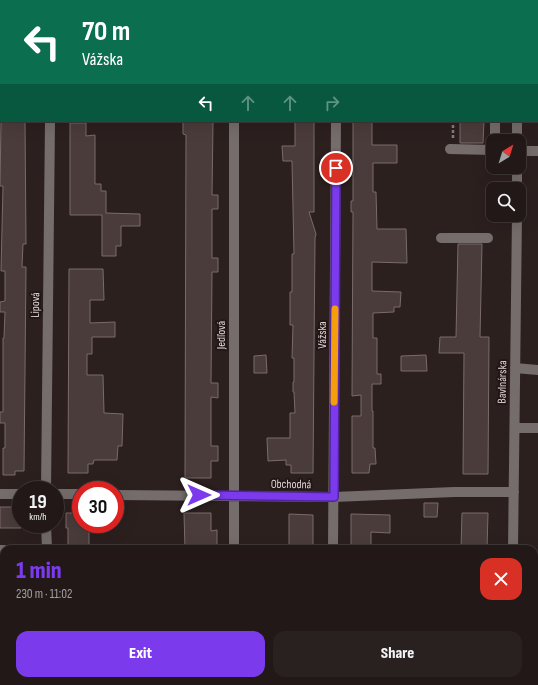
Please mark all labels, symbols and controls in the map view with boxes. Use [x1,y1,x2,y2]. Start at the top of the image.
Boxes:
text: 70 m [82,15,130,48]
icon: left [16,16,68,68]
text: Vážska [82,49,123,70]
icon: left [195,92,217,114]
icon: ahead [237,92,259,114]
icon: ahead [279,92,301,114]
icon: right [321,92,343,114]
north arrow [486,134,526,174]
map controls [486,134,526,222]
pin [319,151,353,185]
icon: arrive [325,157,347,179]
button: search [486,182,526,222]
street label: Lipová [28,292,43,318]
street label: Jedľová [214,320,229,350]
street label: Vážska [315,321,330,349]
street label: Bavlnárska [495,360,510,404]
position arrow [178,474,220,516]
street label: Obchodná [271,477,312,492]
speed limit sign: 30 [72,481,124,533]
text: 19 [29,490,47,514]
text: km/h [29,511,47,523]
text: 1 min [16,556,62,585]
button: close [480,558,522,600]
text: 230 m · 11:02 [16,586,72,602]
button: Exit [16,631,265,677]
button: Share [273,631,522,677]

